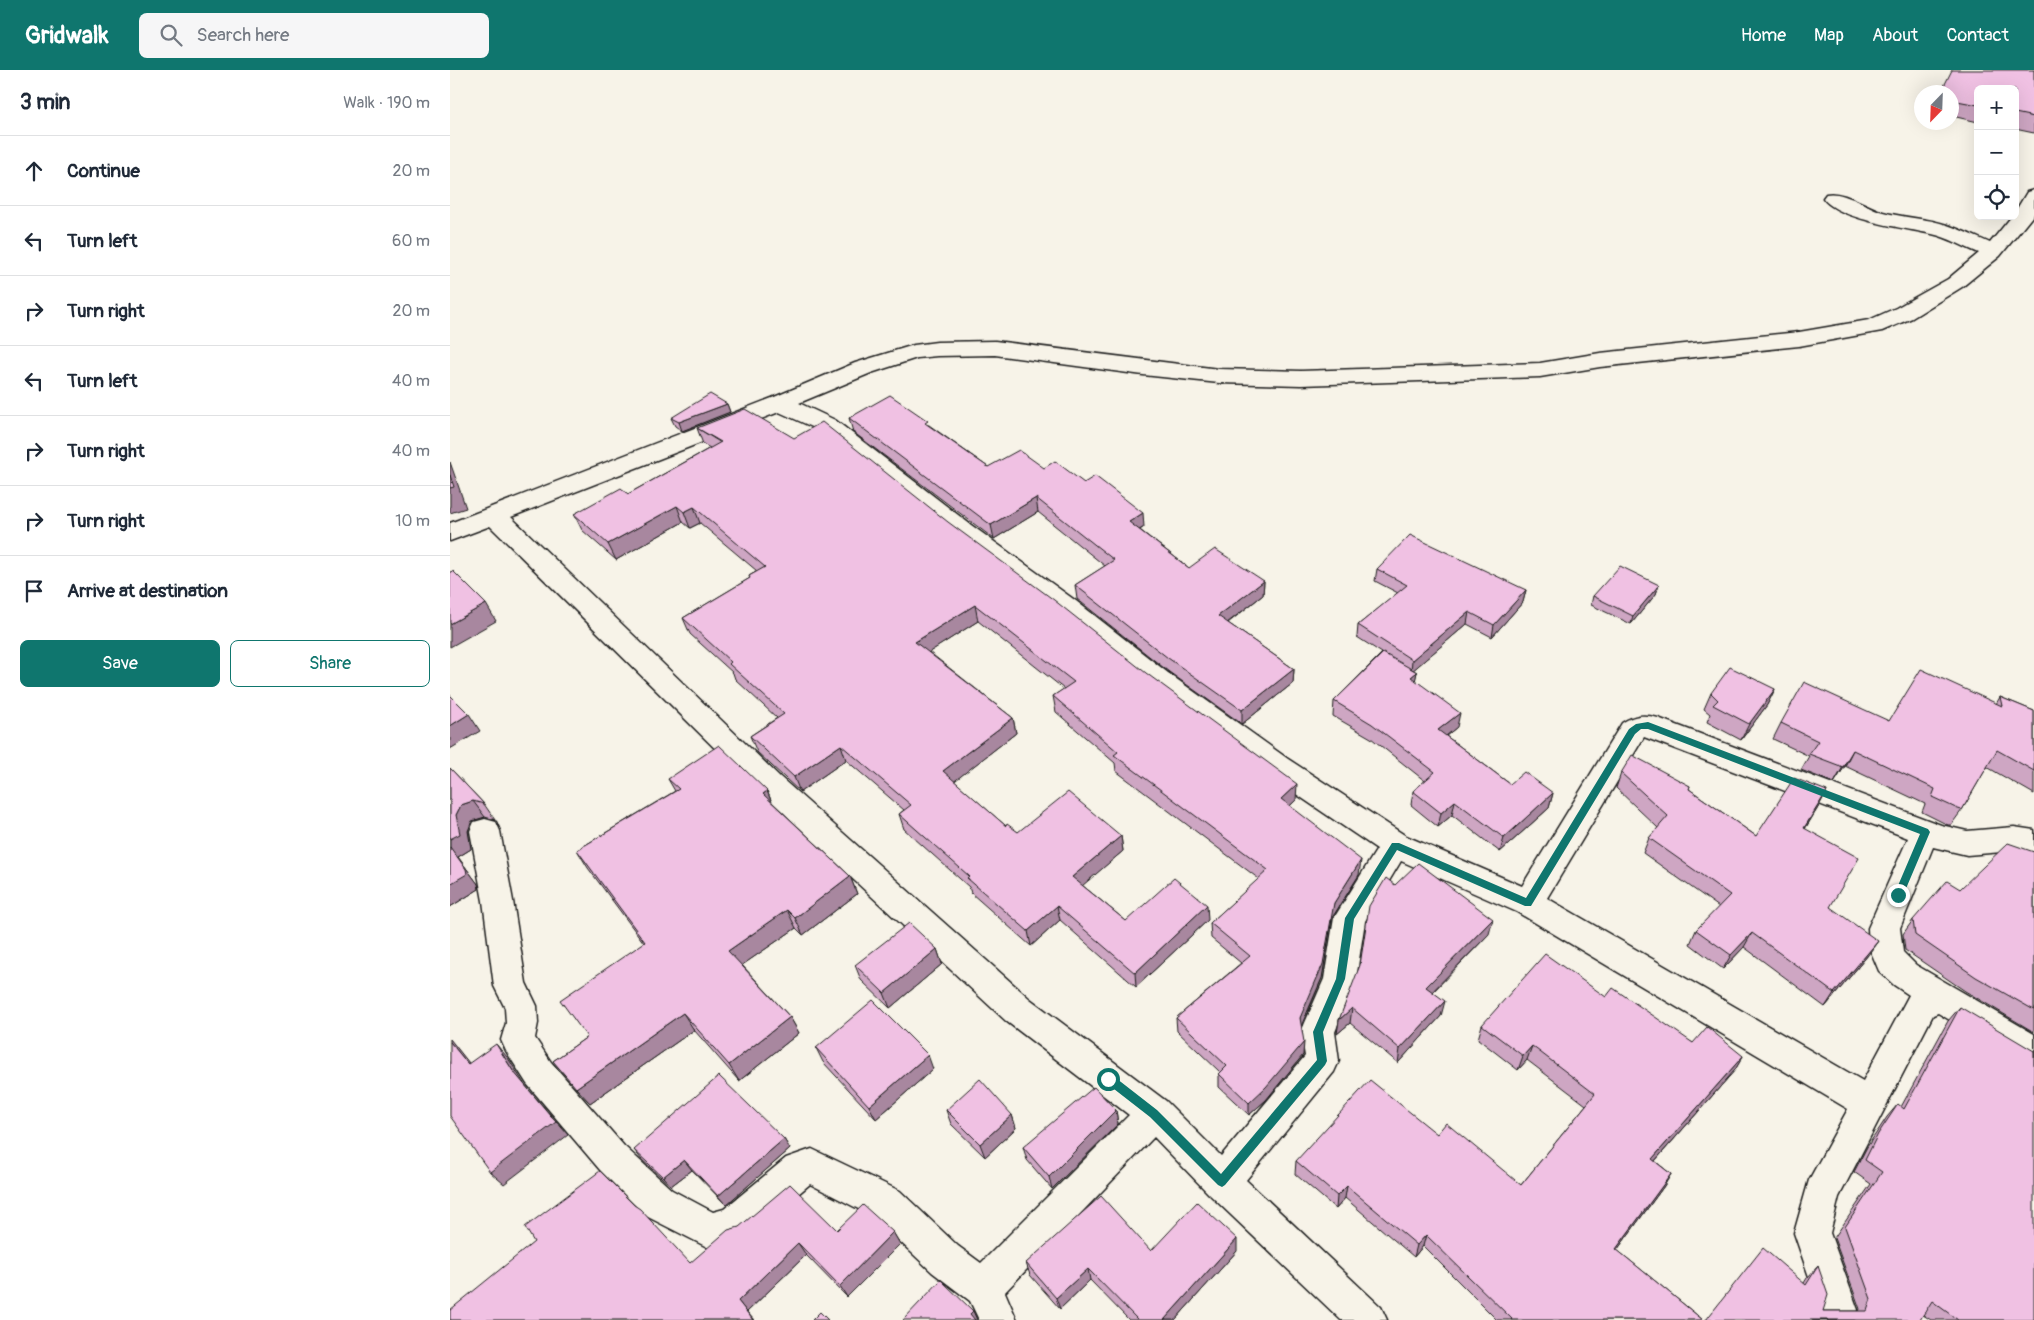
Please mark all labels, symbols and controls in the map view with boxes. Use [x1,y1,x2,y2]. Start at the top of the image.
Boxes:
search box [139,13,489,58]
text: Gridwalk [25,21,109,50]
icon: search [157,21,185,49]
text: Search here [197,23,289,47]
text: Home [1741,24,1786,47]
text: Map [1814,24,1844,47]
text: About [1872,24,1918,47]
text: Contact [1946,24,2009,47]
north arrow [1914,85,1959,130]
map controls [1974,85,2019,220]
button: + [1974,85,2019,130]
text: 3 min [20,89,70,116]
text: Walk · 190 m [343,93,430,113]
button: − [1974,130,2019,175]
icon: ahead [20,157,48,185]
text: Continue [67,159,140,183]
text: 20 m [392,161,430,181]
button: locate [1974,175,2019,220]
icon: left [20,227,48,255]
text: Turn left [67,229,137,253]
text: 60 m [392,231,430,251]
icon: right [20,297,48,325]
text: Turn right [67,299,145,323]
text: 20 m [392,301,430,321]
icon: left [20,367,48,395]
text: Turn left [67,369,137,393]
text: 40 m [392,371,430,391]
icon: right [20,437,48,465]
text: Turn right [67,439,145,463]
text: 40 m [392,441,430,461]
icon: right [20,507,48,535]
text: Turn right [67,509,145,533]
text: 10 m [395,511,430,531]
icon: arrive [20,577,48,605]
text: Arrive at destination [67,579,228,603]
button: Save [20,640,220,687]
button: Share [230,640,430,687]
route end [1887,884,1910,907]
route start [1097,1068,1120,1091]

